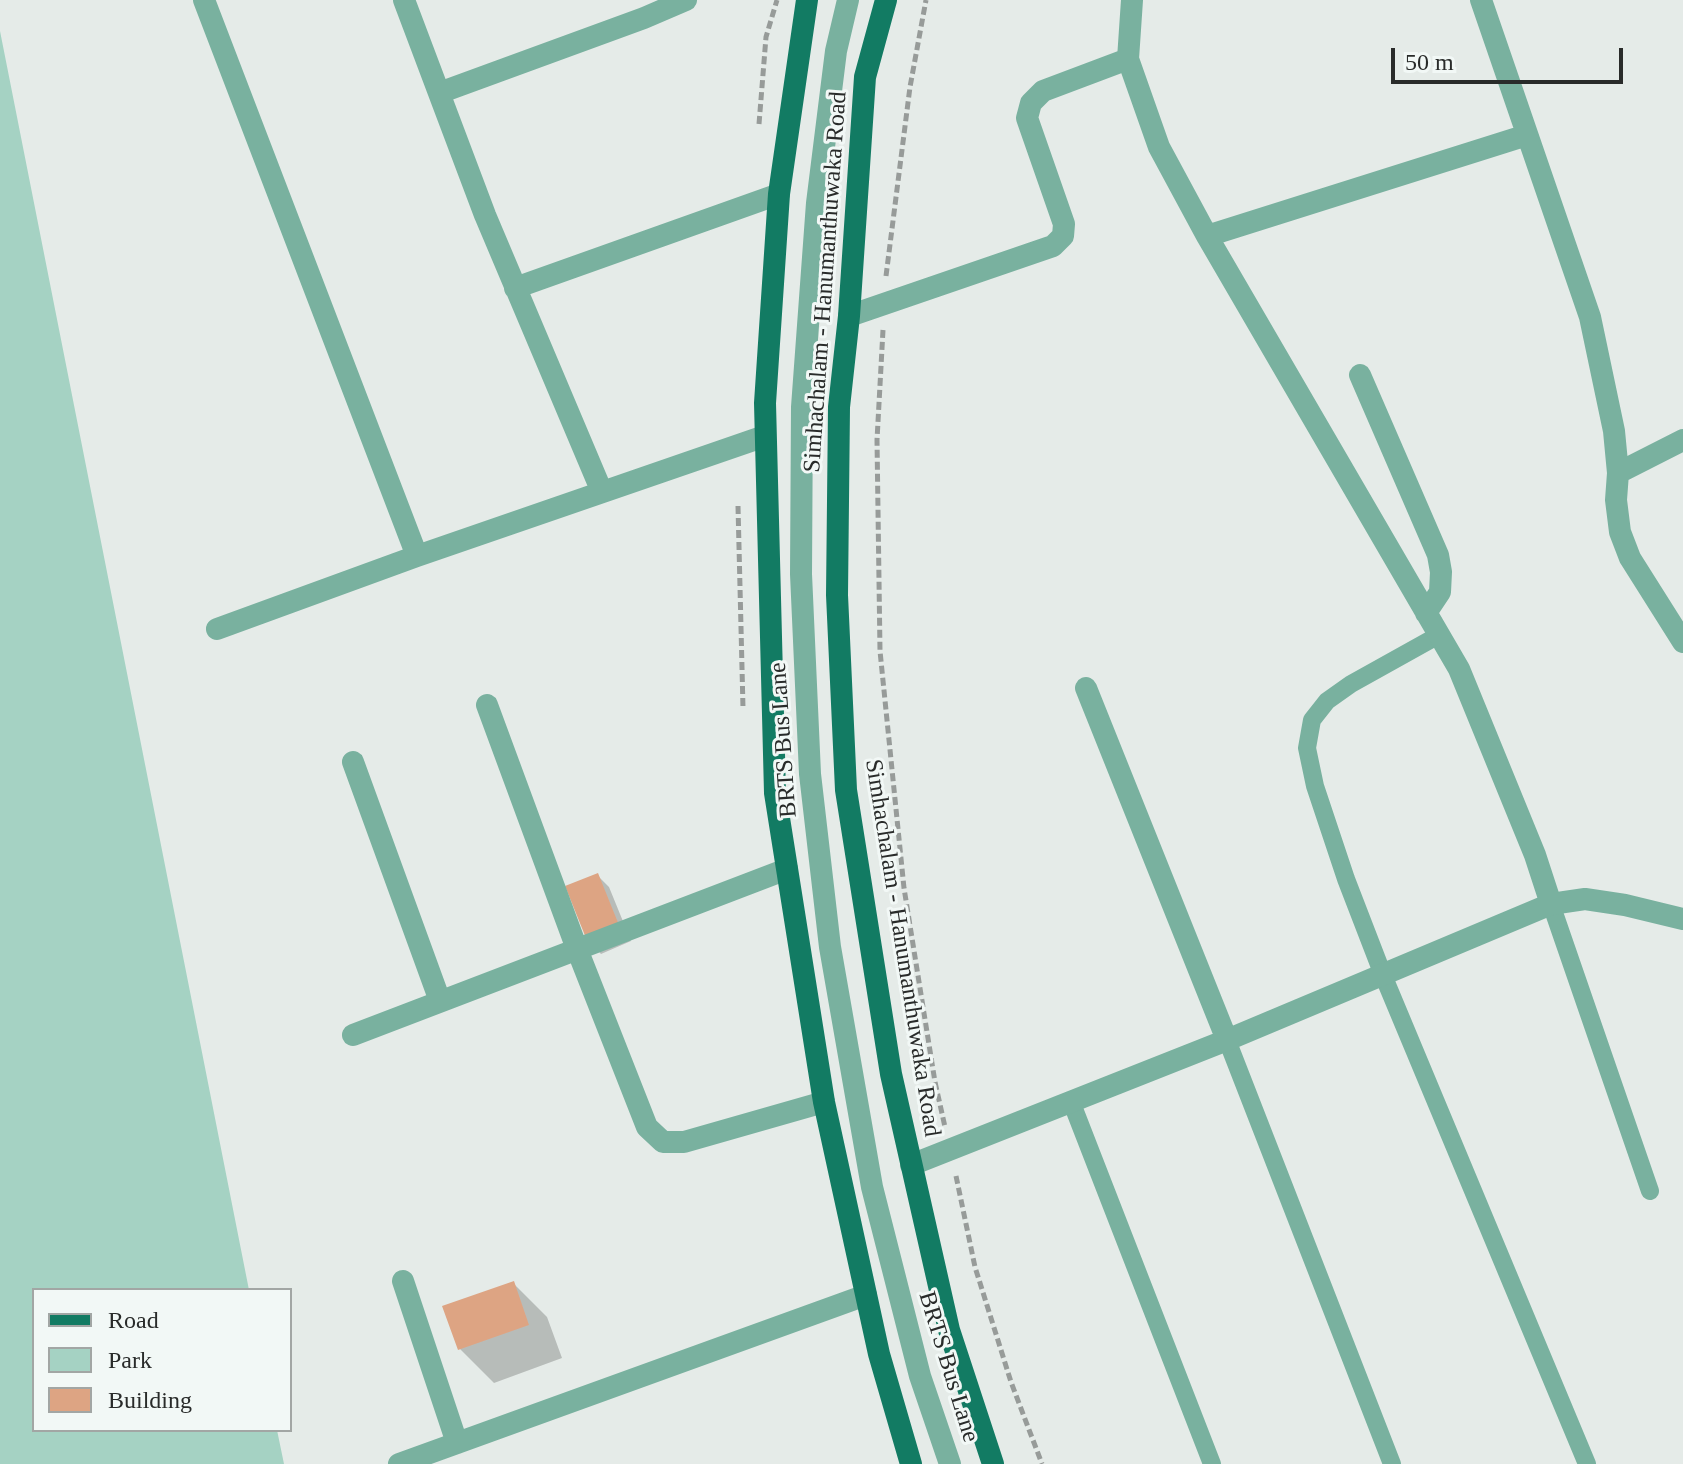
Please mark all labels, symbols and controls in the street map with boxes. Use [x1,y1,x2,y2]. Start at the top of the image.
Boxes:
scale bar [1395,32,1627,82]
text: 50 m [1405,49,1454,75]
street label: Simhachalam - Hanumanthuwaka Road [798,91,854,473]
street label: BRTS Bus Lane [764,661,804,819]
street label: Simhachalam - Hanumanthuwaka Road [858,757,946,1139]
legend [32,1288,292,1432]
street label: BRTS Bus Lane [911,1288,985,1446]
text: Road [108,1307,159,1333]
text: Park [108,1347,152,1373]
text: Building [108,1387,192,1413]

